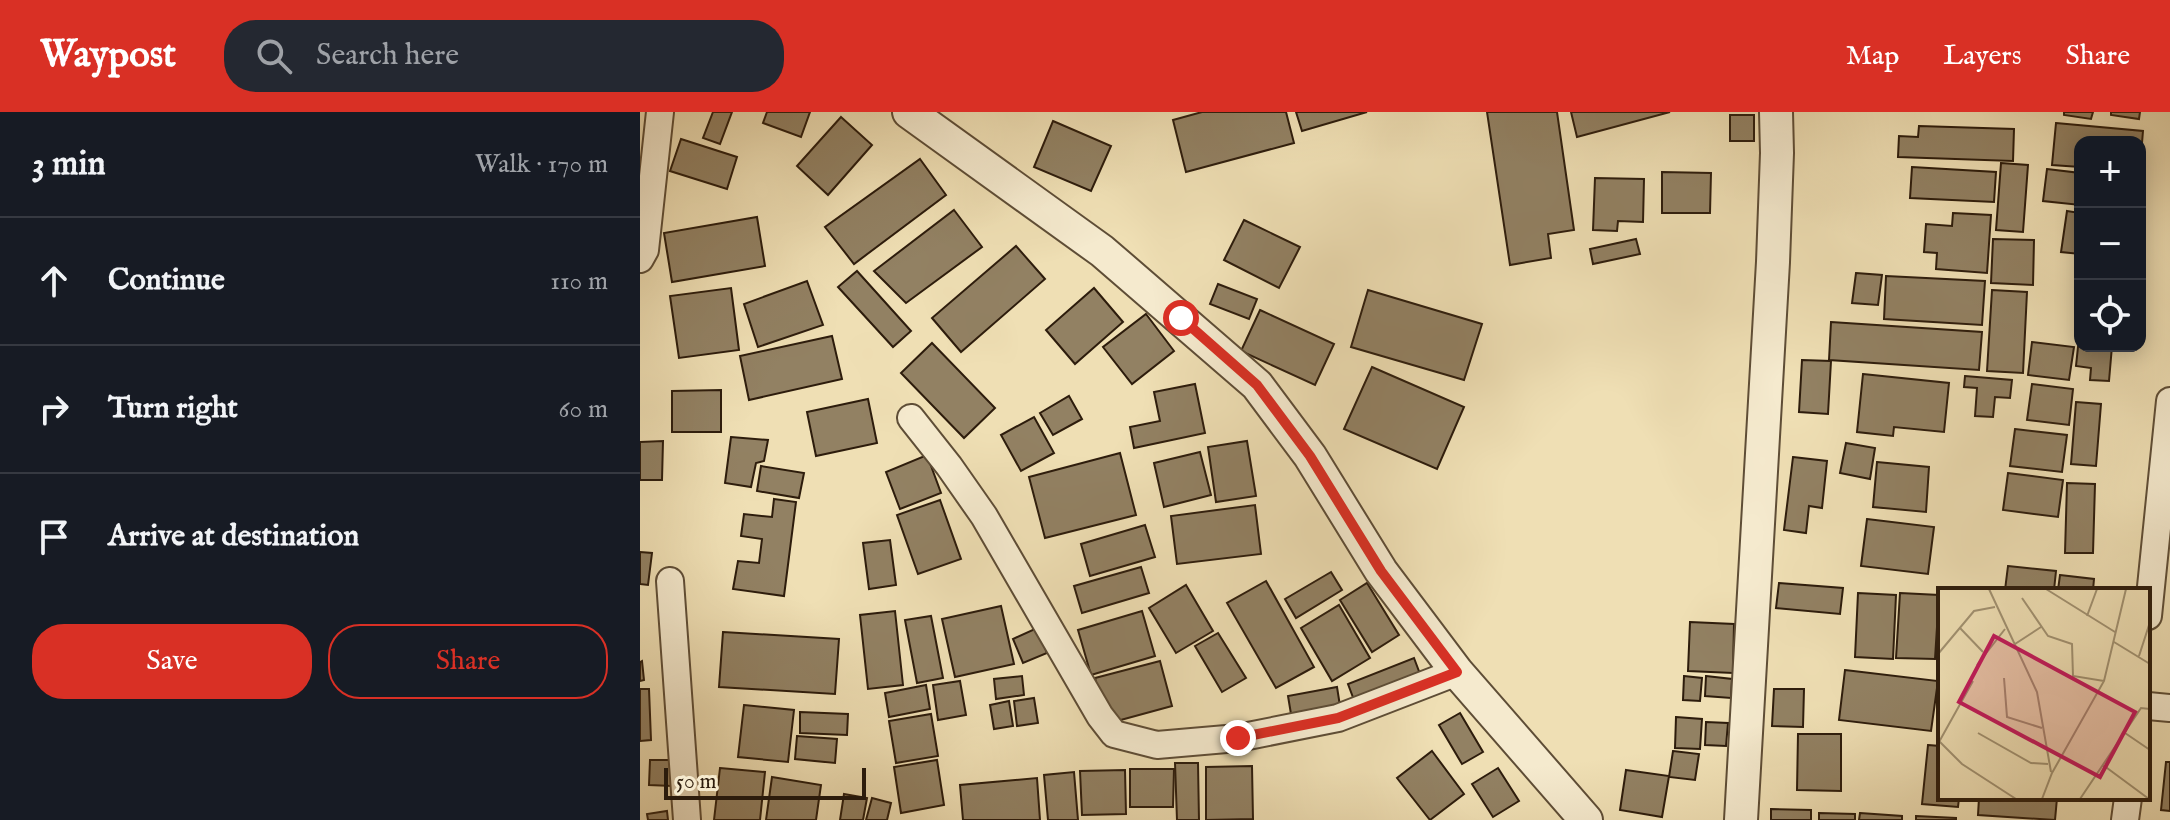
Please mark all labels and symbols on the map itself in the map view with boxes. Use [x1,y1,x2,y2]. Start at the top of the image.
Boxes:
route start [1163,300,1199,336]
inset map [1938,588,2150,800]
route end [1220,720,1256,756]
scale bar [664,764,866,800]

